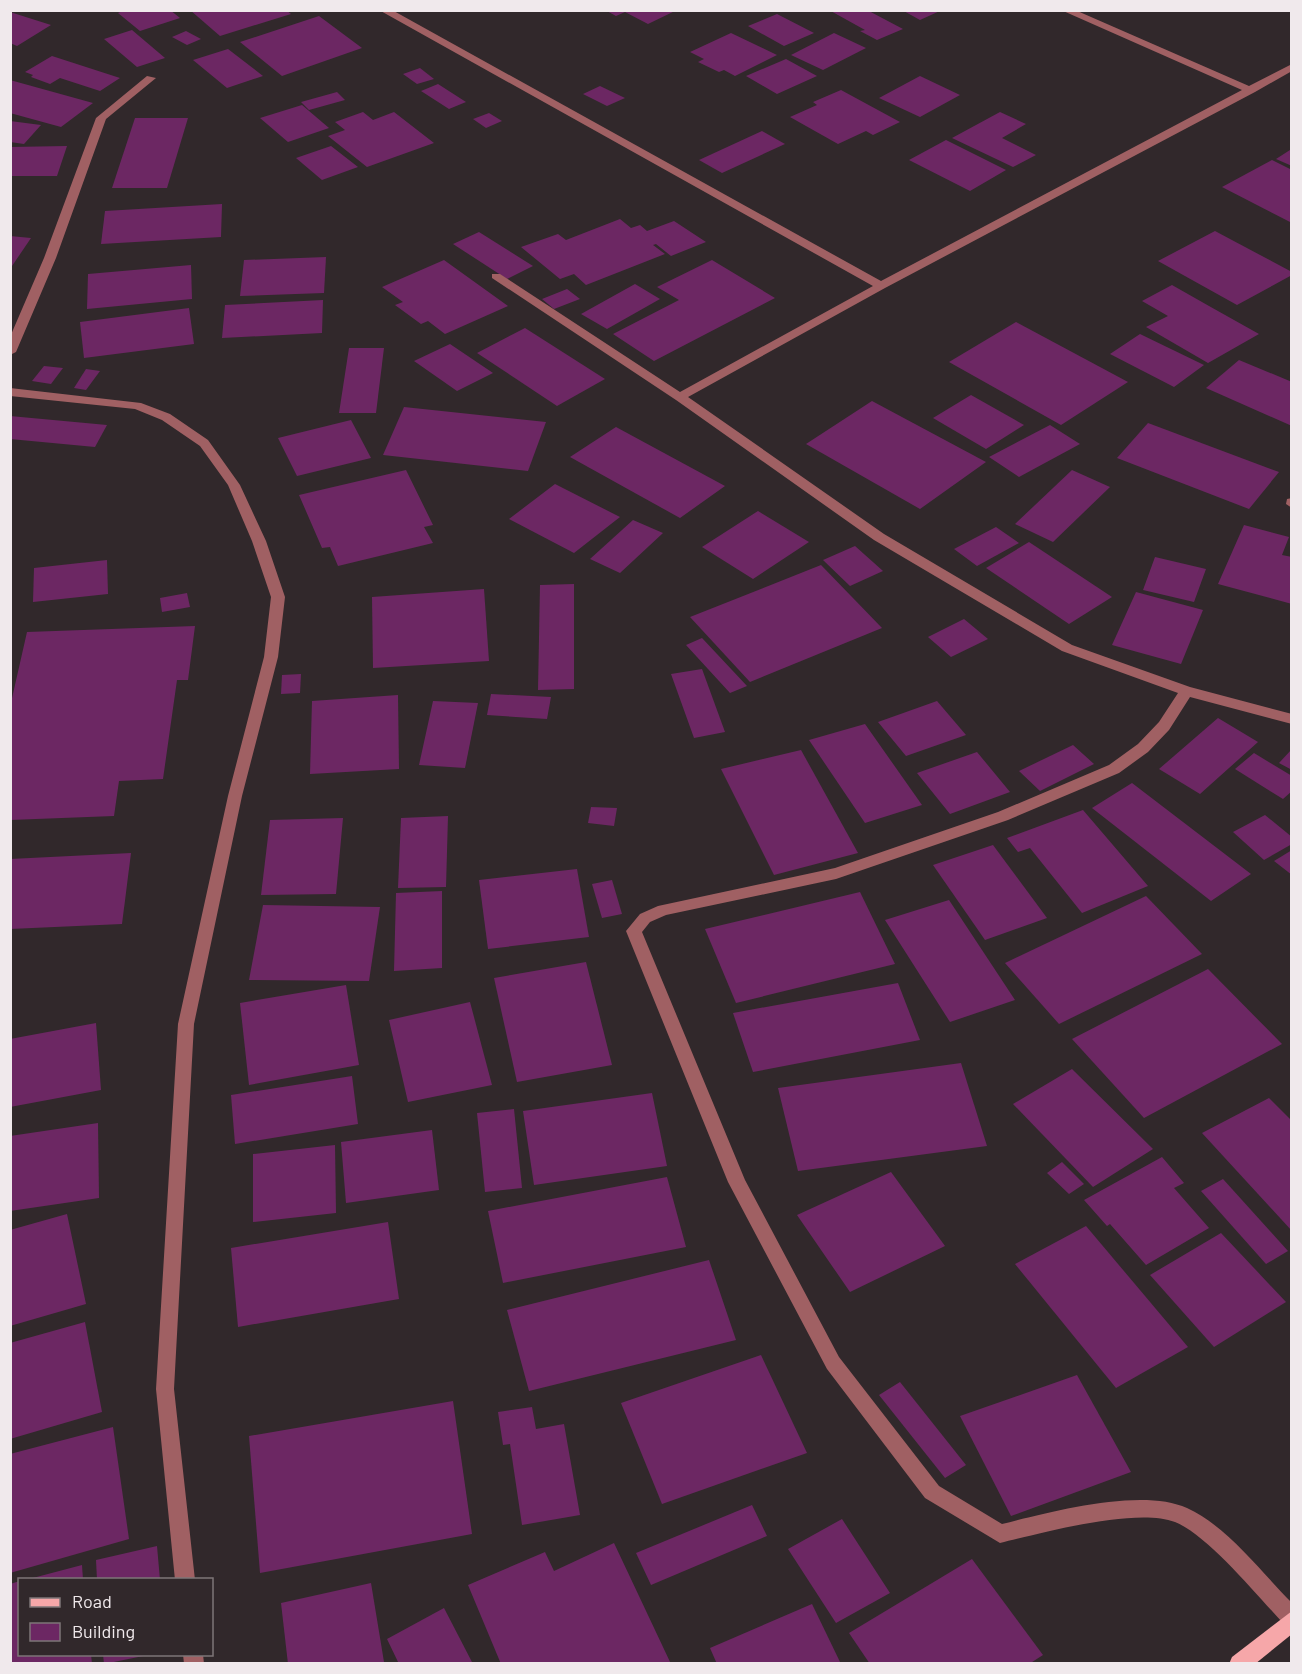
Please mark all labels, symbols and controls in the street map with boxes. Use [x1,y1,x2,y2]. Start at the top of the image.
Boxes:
legend [18,1578,213,1656]
text: Road [72,1590,112,1612]
text: Building [72,1620,135,1642]

